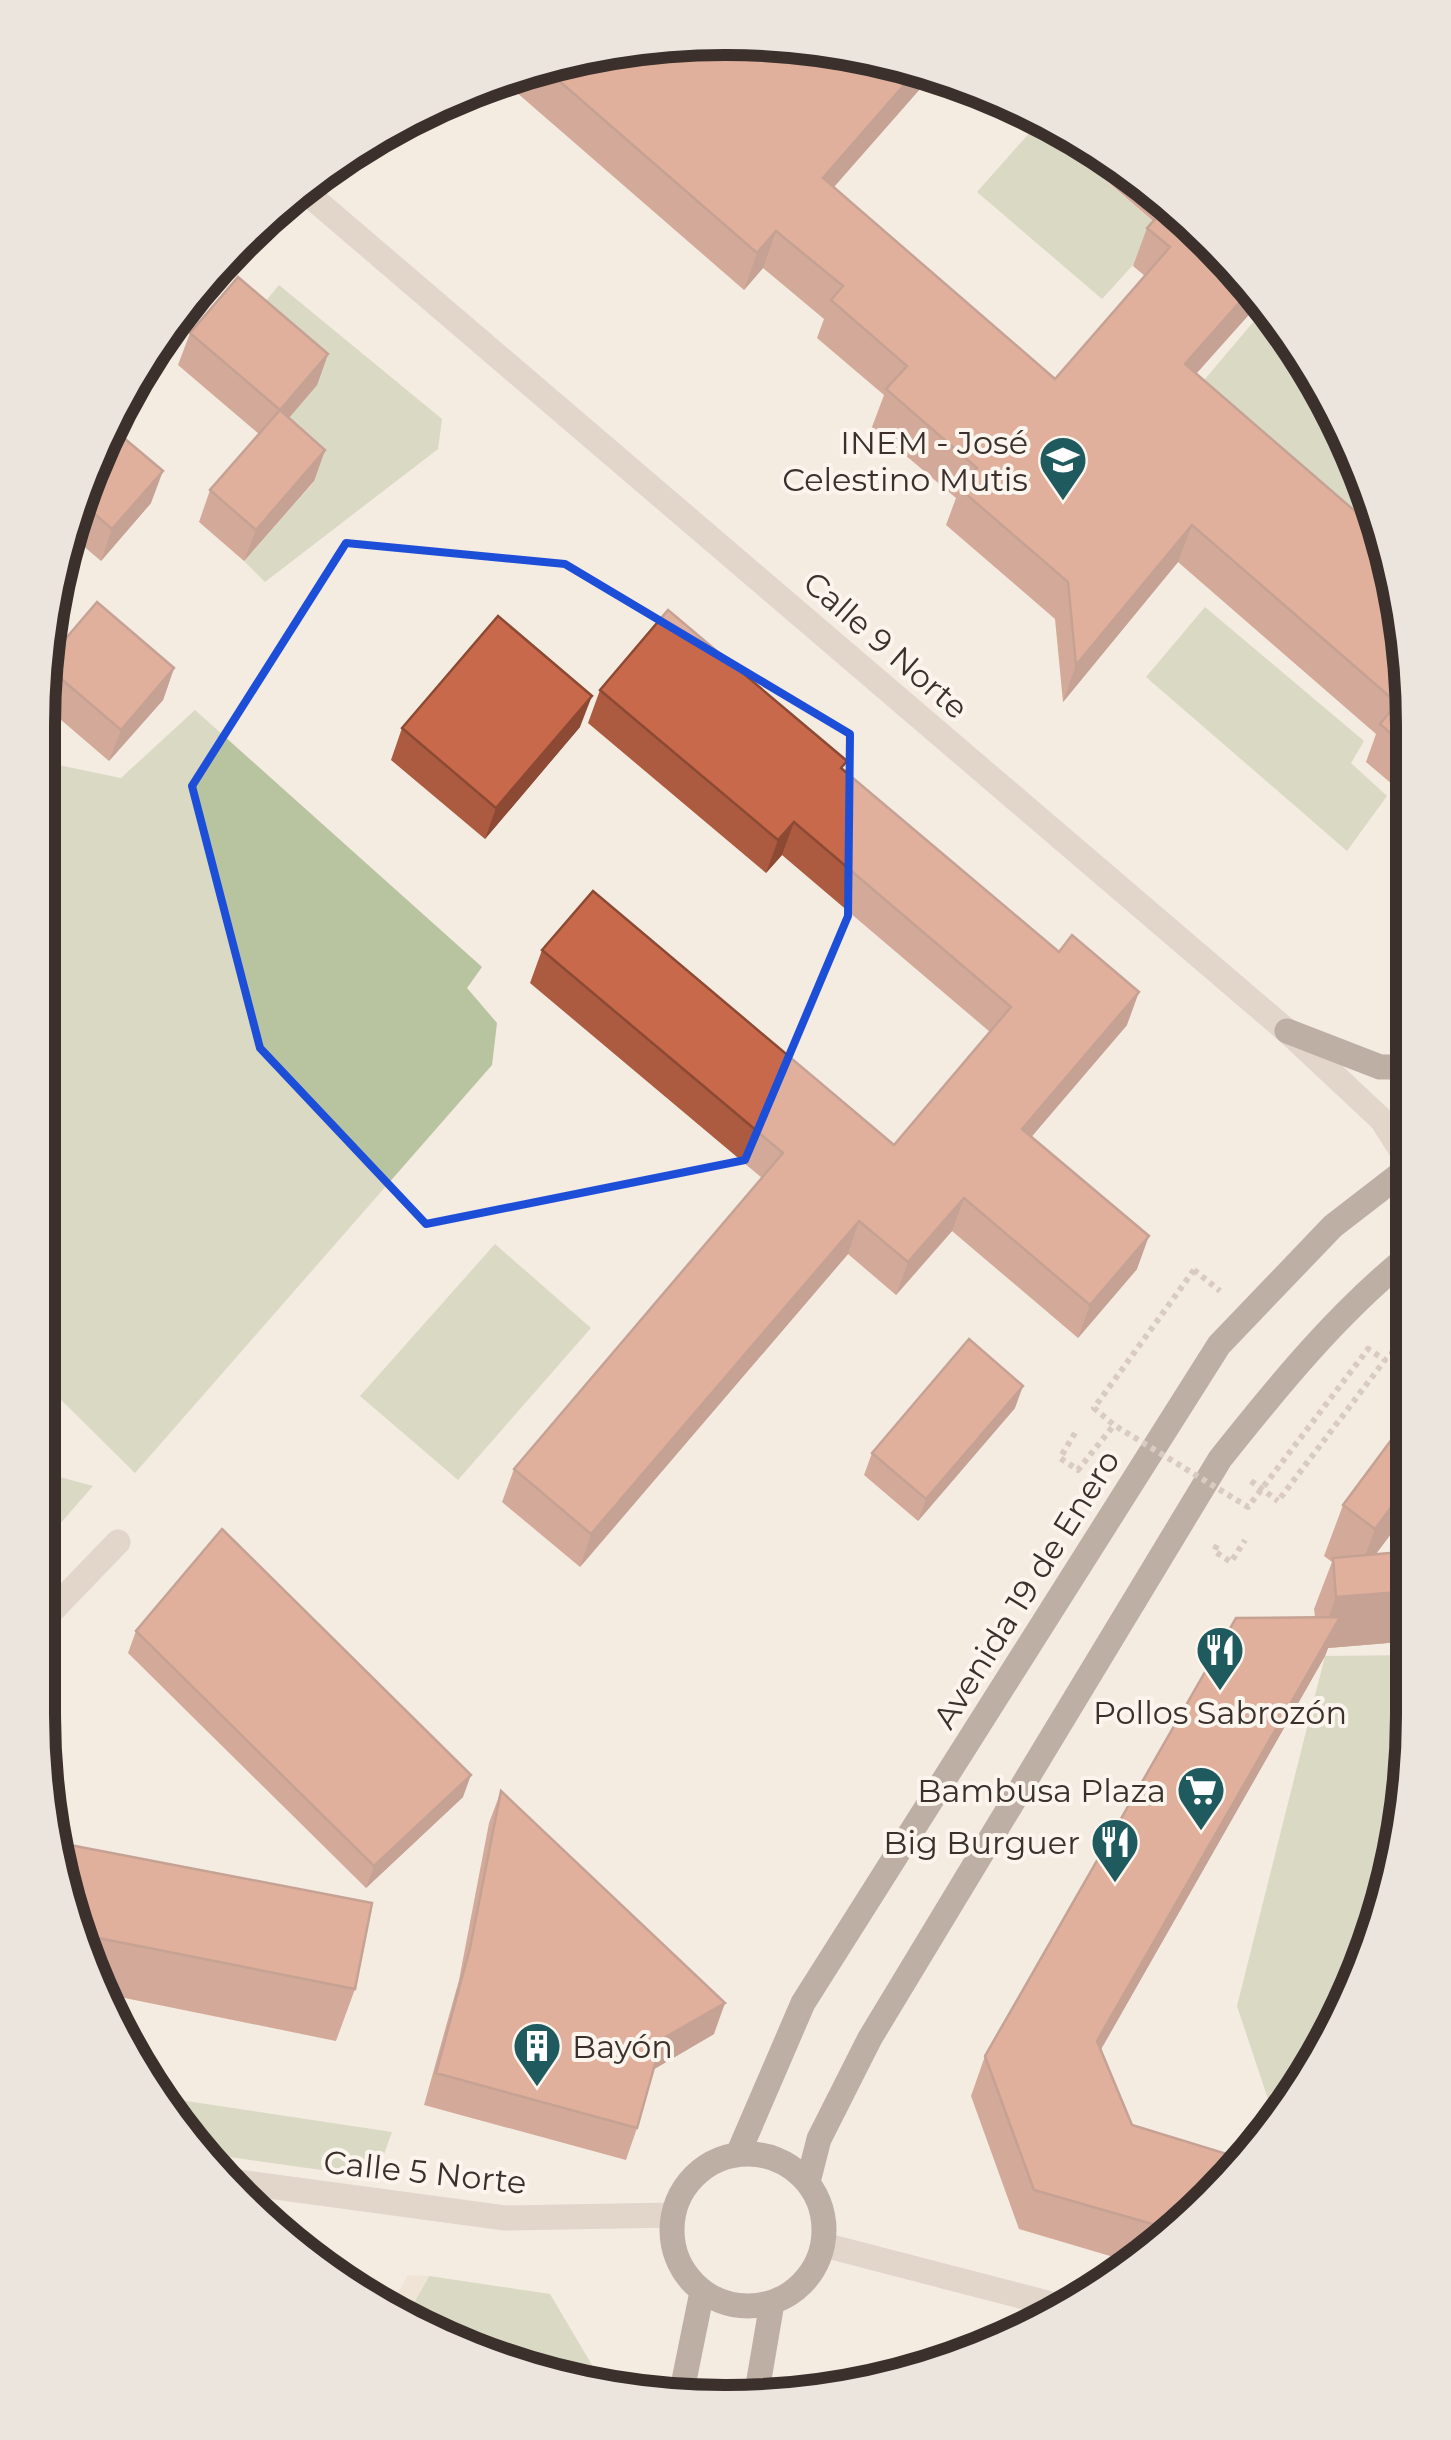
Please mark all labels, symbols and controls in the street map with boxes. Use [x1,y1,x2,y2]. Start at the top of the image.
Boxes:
place label: INEM - José Celestino Mutis [782,423,1028,499]
school or university icon: INEM - José Celestino Mutis [1037,434,1089,502]
street label: Calle 9 Norte [796,563,976,727]
street label: Avenida 19 de Enero [924,1442,1128,1736]
restaurant icon: Pollos Sabrozón [1194,1624,1246,1692]
place label: Pollos Sabrozón [1093,1693,1347,1732]
supermarket icon: Bambusa Plaza [1175,1764,1227,1832]
place label: Bambusa Plaza [917,1771,1166,1810]
restaurant icon: Big Burguer [1089,1816,1141,1884]
place label: Big Burguer [883,1823,1080,1862]
building icon: Bayón [511,2020,563,2088]
place label: Bayón [572,2027,673,2066]
street label: Calle 5 Norte [322,2142,528,2202]

